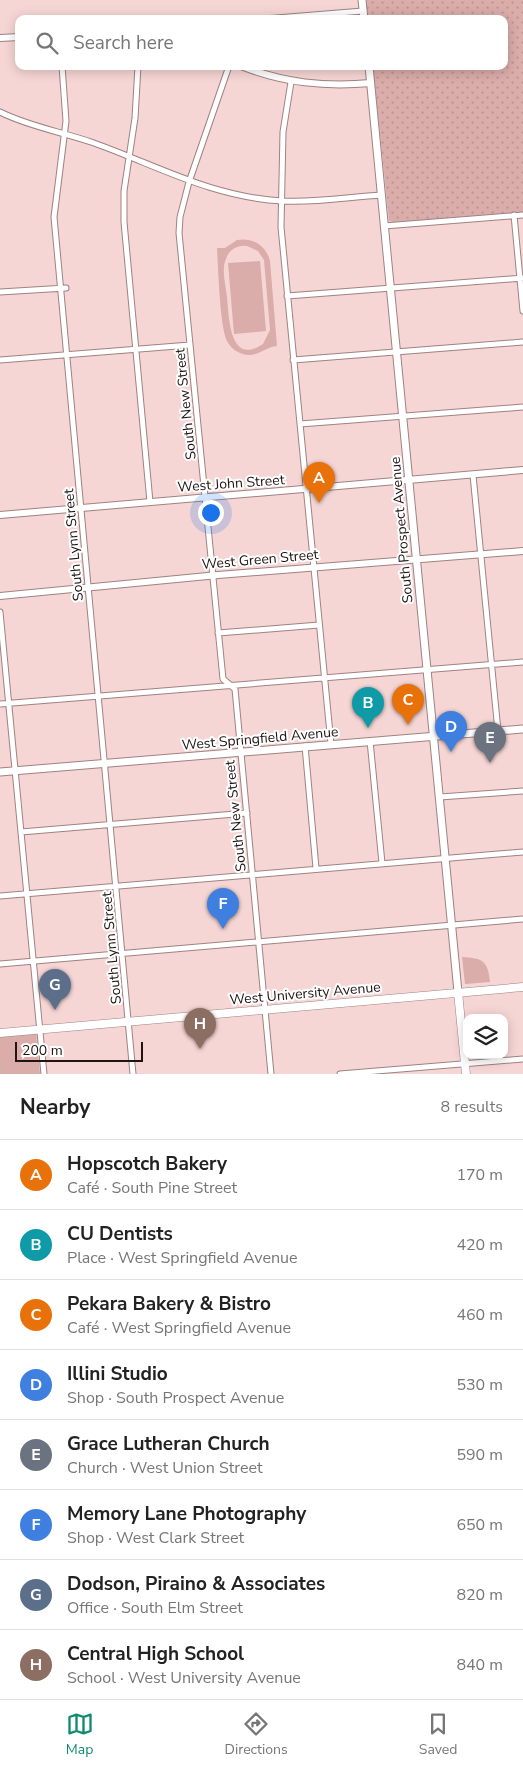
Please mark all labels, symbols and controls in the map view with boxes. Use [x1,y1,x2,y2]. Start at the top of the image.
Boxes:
search box [15,15,508,70]
icon: search [33,29,61,57]
text: Search here [73,30,174,56]
street label: South New Street [170,347,201,461]
street label: South Prospect Avenue [386,456,417,604]
pin: A [303,462,335,503]
street label: West John Street [177,470,285,497]
street label: South Lynn Street [59,488,88,602]
your location [198,500,224,526]
street label: West Green Street [201,545,319,574]
pin: C [392,684,424,725]
pin: B [352,687,384,728]
pin: D [435,711,467,752]
street label: West Springfield Avenue [181,722,339,755]
pin: E [474,722,506,763]
street label: South New Street [220,759,251,873]
pin: F [207,888,239,929]
street label: South Lynn Street [97,891,126,1005]
pin: G [39,969,71,1010]
street label: West University Avenue [229,977,381,1010]
pin: H [184,1008,216,1049]
map controls [463,1014,508,1059]
button: layers [463,1014,508,1059]
scale bar [15,1039,142,1062]
text: 200 m [22,1041,63,1060]
text: Nearby [20,1093,90,1121]
text: 8 results [441,1096,503,1118]
text: Hopscotch Bakery [67,1151,227,1177]
text: A [30,1164,42,1186]
text: 170 m [456,1164,503,1186]
text: Café · South Pine Street [67,1177,237,1199]
text: CU Dentists [67,1221,173,1247]
text: B [30,1234,42,1256]
text: 420 m [456,1234,503,1256]
text: Place · West Springfield Avenue [67,1247,298,1269]
text: Pekara Bakery & Bistro [67,1291,271,1317]
text: C [31,1304,41,1326]
text: 460 m [456,1304,503,1326]
text: Café · West Springfield Avenue [67,1317,291,1339]
text: Illini Studio [67,1361,168,1387]
text: D [30,1374,42,1396]
text: 530 m [456,1374,503,1396]
text: Shop · South Prospect Avenue [67,1387,284,1409]
text: Grace Lutheran Church [67,1431,270,1457]
text: E [31,1444,41,1466]
text: 590 m [456,1444,503,1466]
text: Church · West Union Street [67,1457,263,1479]
text: Memory Lane Photography [67,1501,306,1527]
text: F [32,1514,41,1536]
text: 650 m [456,1514,503,1536]
text: Shop · West Clark Street [67,1527,244,1549]
text: Dodson, Piraino & Associates [67,1571,325,1597]
text: G [30,1584,42,1606]
text: 820 m [456,1584,503,1606]
text: Office · South Elm Street [67,1597,243,1619]
text: Central High School [67,1641,244,1667]
text: H [30,1654,42,1676]
text: 840 m [456,1654,503,1676]
text: School · West University Avenue [67,1667,301,1689]
tab: Map [66,1710,94,1759]
tab: Directions [225,1710,288,1759]
tab: Saved [419,1710,457,1759]

